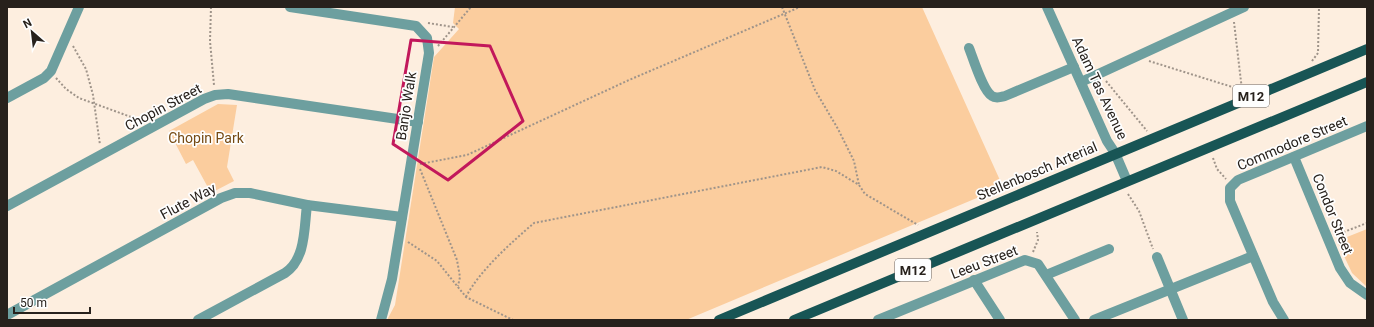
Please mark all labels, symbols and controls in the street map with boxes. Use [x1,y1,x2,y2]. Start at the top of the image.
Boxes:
north arrow [12,12,52,52]
text: N [21,16,34,31]
street label: Adam Tas Avenue [1069,34,1131,142]
street label: Banjo Walk [393,70,419,141]
street label: Chopin Street [122,80,204,134]
road number: M12 [1233,85,1269,107]
street label: Commodore Street [1235,112,1350,173]
park label: Chopin Park [168,130,245,146]
street label: Stellenbosch Arterial [974,138,1100,204]
street label: Condor Street [1310,171,1357,257]
street label: Flute Way [157,180,219,222]
street label: Leeu Street [948,242,1020,282]
road number: M12 [895,259,931,281]
scale bar [14,289,90,315]
text: 50 m [20,296,47,310]

